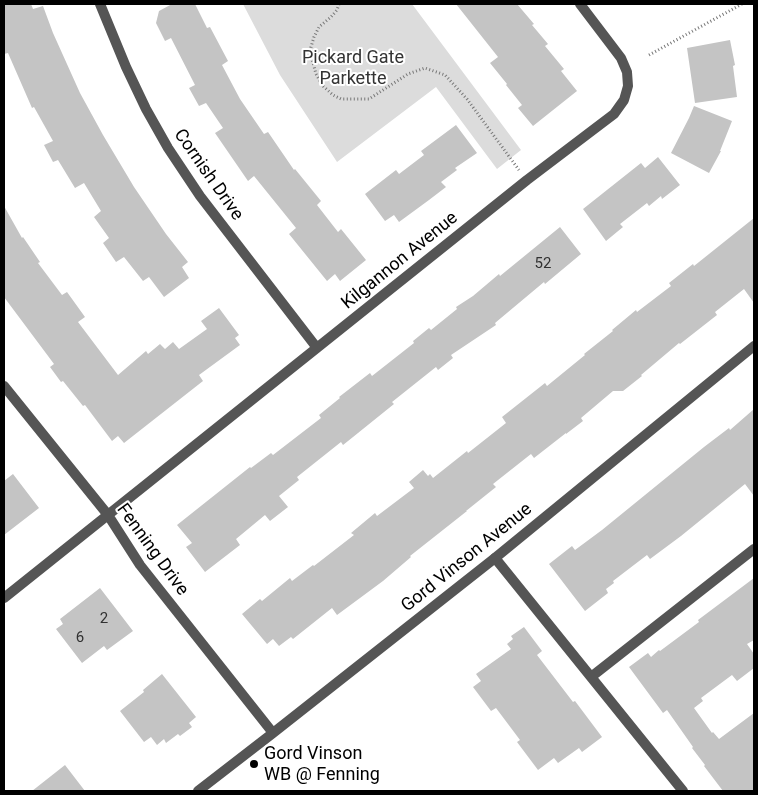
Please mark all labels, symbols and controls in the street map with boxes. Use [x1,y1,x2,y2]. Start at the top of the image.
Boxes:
park label: Pickard Gate Parkette [302,47,404,90]
street label: Cornish Drive [169,125,247,225]
street label: Kilgannon Avenue [337,207,463,315]
house number: 52 [535,255,551,273]
street label: Gord Vinson Avenue [397,499,537,617]
street label: Fenning Drive [111,500,193,600]
house number: 2 [100,610,108,628]
house number: 6 [76,629,84,647]
place label: Gord Vinson WB @ Fenning [264,743,380,786]
marker: Gord Vinson WB @ Fenning [248,758,260,770]

